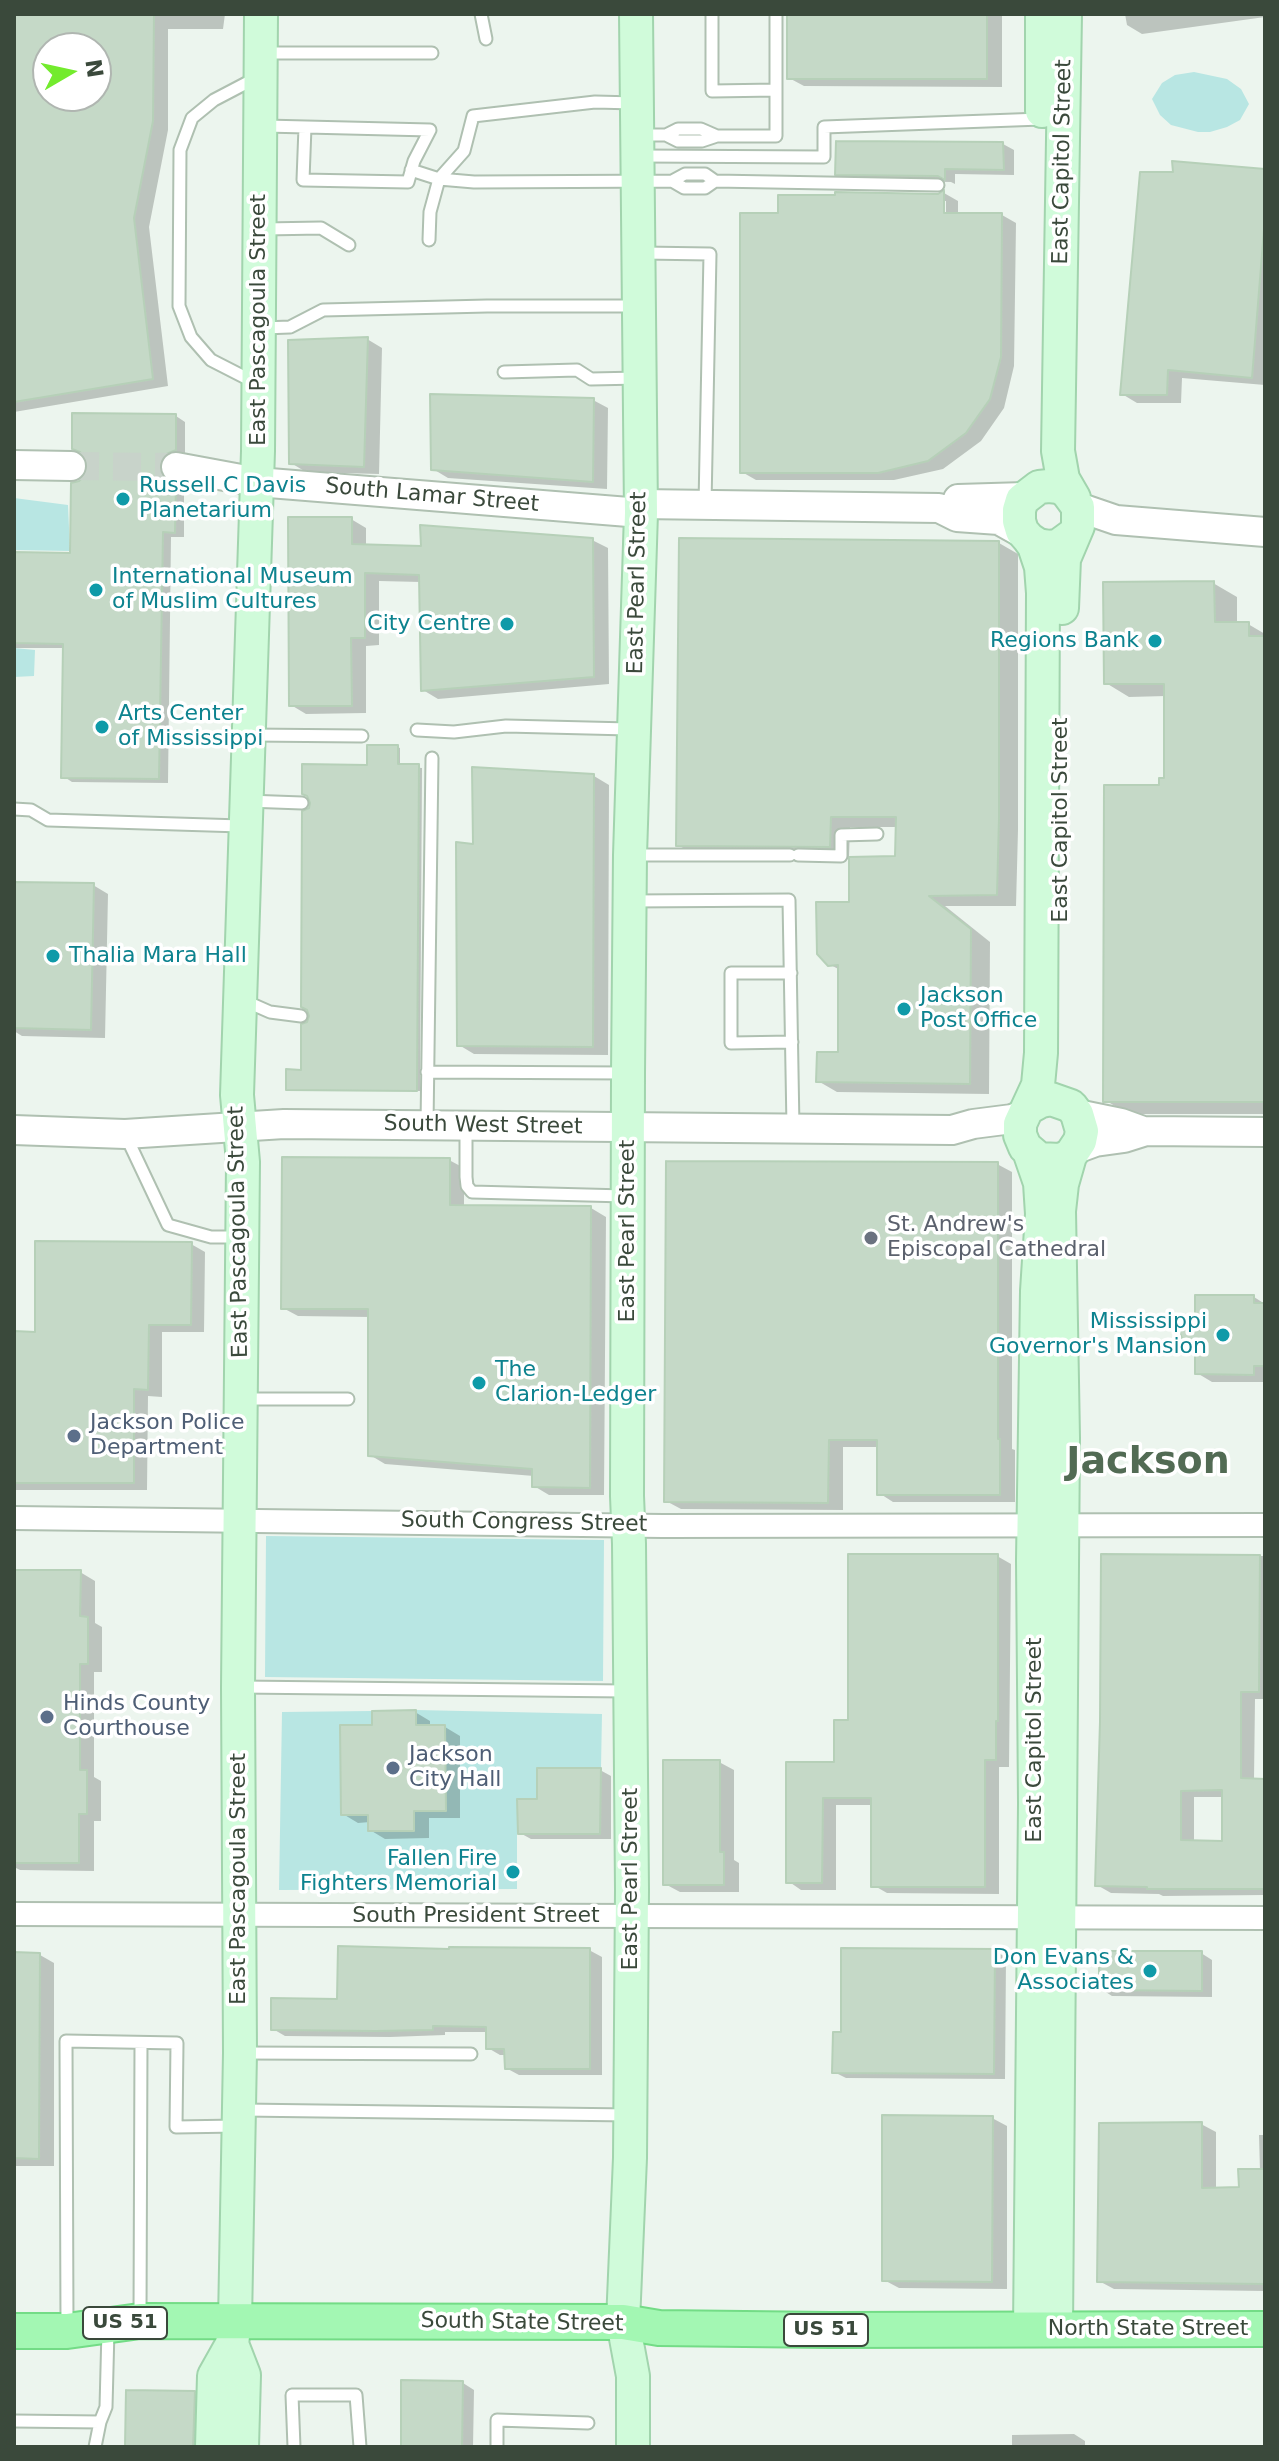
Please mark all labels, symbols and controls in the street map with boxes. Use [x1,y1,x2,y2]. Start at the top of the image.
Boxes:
north arrow [32,32,112,112]
text: N [80,57,108,80]
street label: East Capitol Street [1048,59,1078,265]
street label: East Pascagoula Street [246,194,272,446]
place label: Russell C Davis Planetarium [139,473,306,524]
street label: South Lamar Street [324,474,540,518]
marker: Russell C Davis Planetarium [114,490,132,508]
street label: East Pearl Street [623,491,653,675]
place label: International Museum of Muslim Cultures [112,564,353,616]
marker: International Museum of Muslim Cultures [87,581,105,599]
place label: City Centre [367,611,491,637]
marker: City Centre [498,615,516,633]
place label: Regions Bank [990,628,1139,654]
marker: Regions Bank [1146,632,1164,650]
place label: Arts Center of Mississippi [118,701,263,752]
street label: East Capitol Street [1048,717,1074,923]
marker: Arts Center of Mississippi [93,718,111,736]
place label: Thalia Mara Hall [69,943,247,969]
marker: Thalia Mara Hall [44,947,62,965]
place label: Jackson Post Office [920,983,1037,1034]
marker: Jackson Post Office [895,1000,913,1018]
street label: East Pascagoula Street [224,1106,254,1358]
street label: South West Street [383,1111,583,1141]
street label: East Pearl Street [615,1140,641,1322]
place label: St. Andrew's Episcopal Cathedral [887,1212,1106,1264]
marker: St. Andrew's Episcopal Cathedral [862,1229,880,1247]
place label: Mississippi Governor's Mansion [989,1309,1207,1360]
marker: Mississippi Governor's Mansion [1214,1326,1232,1344]
place label: The Clarion-Ledger [495,1357,656,1408]
marker: The Clarion-Ledger [470,1374,488,1392]
place label: Jackson Police Department [90,1410,244,1462]
marker: Jackson Police Department [65,1427,83,1445]
district label: Jackson [1066,1440,1230,1486]
street label: South Congress Street [401,1508,647,1538]
street label: East Capitol Street [1022,1637,1048,1843]
place label: Hinds County Courthouse [63,1691,210,1742]
marker: Hinds County Courthouse [38,1708,56,1726]
place label: Jackson City Hall [409,1742,501,1794]
street label: East Pascagoula Street [226,1753,252,2005]
marker: Jackson City Hall [384,1759,402,1777]
street label: East Pearl Street [618,1788,644,1970]
place label: Fallen Fire Fighters Memorial [300,1846,497,1898]
marker: Fallen Fire Fighters Memorial [504,1863,522,1881]
street label: South President Street [352,1903,600,1929]
place label: Don Evans & Associates [993,1945,1134,1996]
marker: Don Evans & Associates [1141,1962,1159,1980]
road number: US 51 [83,2307,167,2339]
street label: South State Street [420,2308,624,2338]
road number: US 51 [784,2314,868,2346]
street label: North State Street [1048,2316,1248,2342]

